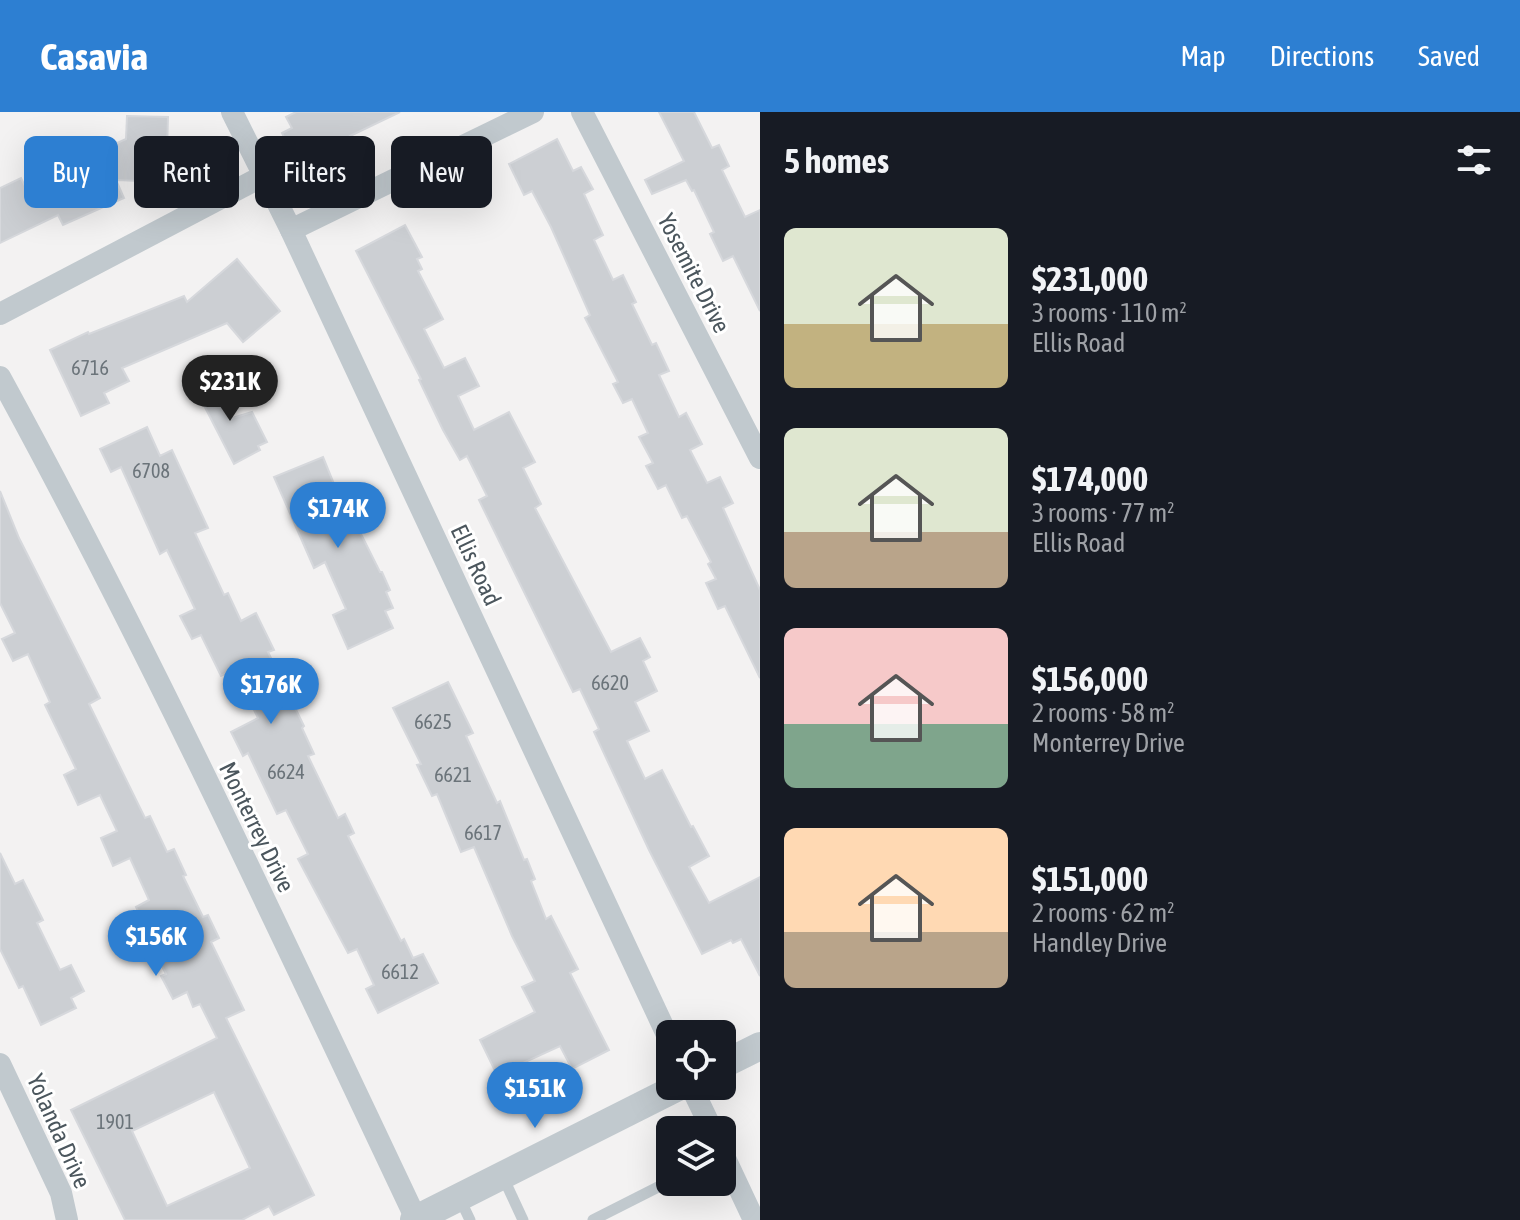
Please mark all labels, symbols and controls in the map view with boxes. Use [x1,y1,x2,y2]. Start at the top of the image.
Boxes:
text: Casavia [40,35,148,78]
text: Map [1181,40,1226,72]
text: Directions [1270,40,1374,72]
text: Saved [1418,40,1480,72]
chip: Buy [24,136,118,208]
chip: Rent [134,136,239,208]
chip: Filters [255,136,375,208]
chip: New [391,136,492,208]
icon: filters [1452,138,1496,182]
text: 5 homes [784,141,889,180]
street label: Yosemite Drive [652,209,736,337]
text: $231,000 [1032,259,1148,298]
icon: home [848,260,944,356]
text: 3 rooms · 110 m² [1032,298,1187,328]
text: Ellis Road [1032,328,1125,358]
pin: $231K [174,355,286,423]
house number: 6716 [71,356,109,379]
text: $231K [200,366,260,396]
house number: 6708 [132,459,170,482]
text: $174,000 [1032,459,1148,498]
icon: home [848,460,944,556]
pin: $174K [282,482,394,550]
text: $174K [308,493,368,523]
text: 3 rooms · 77 m² [1032,498,1174,528]
street label: Ellis Road [446,520,506,610]
text: Ellis Road [1032,528,1125,558]
pin: $176K [215,658,327,726]
text: $156,000 [1032,659,1148,698]
icon: home [848,660,944,756]
text: $176K [241,669,301,699]
house number: 6620 [591,671,629,694]
text: 2 rooms · 58 m² [1032,698,1174,728]
house number: 6625 [414,710,452,733]
text: Monterrey Drive [1032,728,1185,758]
street label: Monterrey Drive [214,758,300,896]
house number: 6624 [267,760,305,783]
house number: 6621 [434,763,472,786]
house number: 6617 [464,821,502,844]
text: $151,000 [1032,859,1148,898]
icon: home [848,860,944,956]
text: 2 rooms · 62 m² [1032,898,1174,928]
pin: $156K [100,910,212,978]
text: $156K [126,921,186,951]
text: Handley Drive [1032,928,1167,958]
house number: 6612 [381,960,419,983]
map controls [656,1020,736,1196]
button: locate [656,1020,736,1100]
pin: $151K [479,1062,591,1130]
street label: Yolanda Drive [22,1070,96,1192]
text: $151K [505,1073,565,1103]
house number: 1901 [96,1110,134,1133]
button: layers [656,1116,736,1196]

